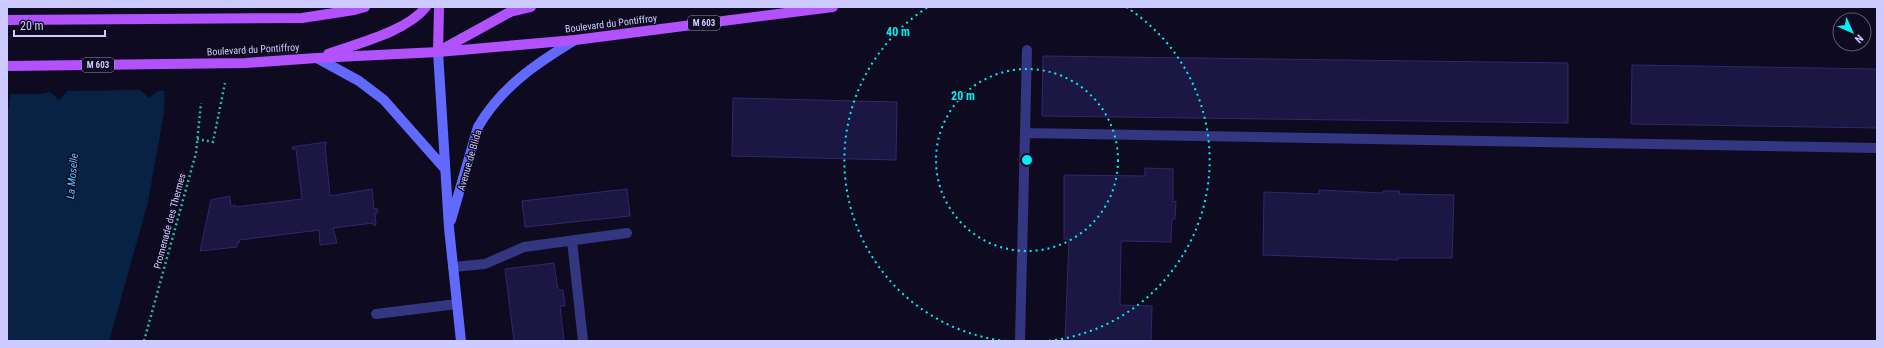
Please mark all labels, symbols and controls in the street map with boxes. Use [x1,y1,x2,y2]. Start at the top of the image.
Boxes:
scale bar [14,12,105,38]
street label: Boulevard du Pontiffroy [564,12,658,35]
north arrow [1832,12,1872,52]
road number: M 603 [688,16,720,30]
text: 20 m [20,19,44,33]
text: 40 m [886,25,910,39]
text: N [1852,32,1866,46]
street label: Boulevard du Pontiffroy [207,42,300,57]
road number: M 603 [82,58,114,72]
text: 20 m [951,89,975,103]
street label: Avenue de Blida [456,128,483,192]
water label: La Moselle [64,153,81,199]
centre of rings [1020,153,1034,167]
street label: Promenade des Thermes [151,172,188,270]

